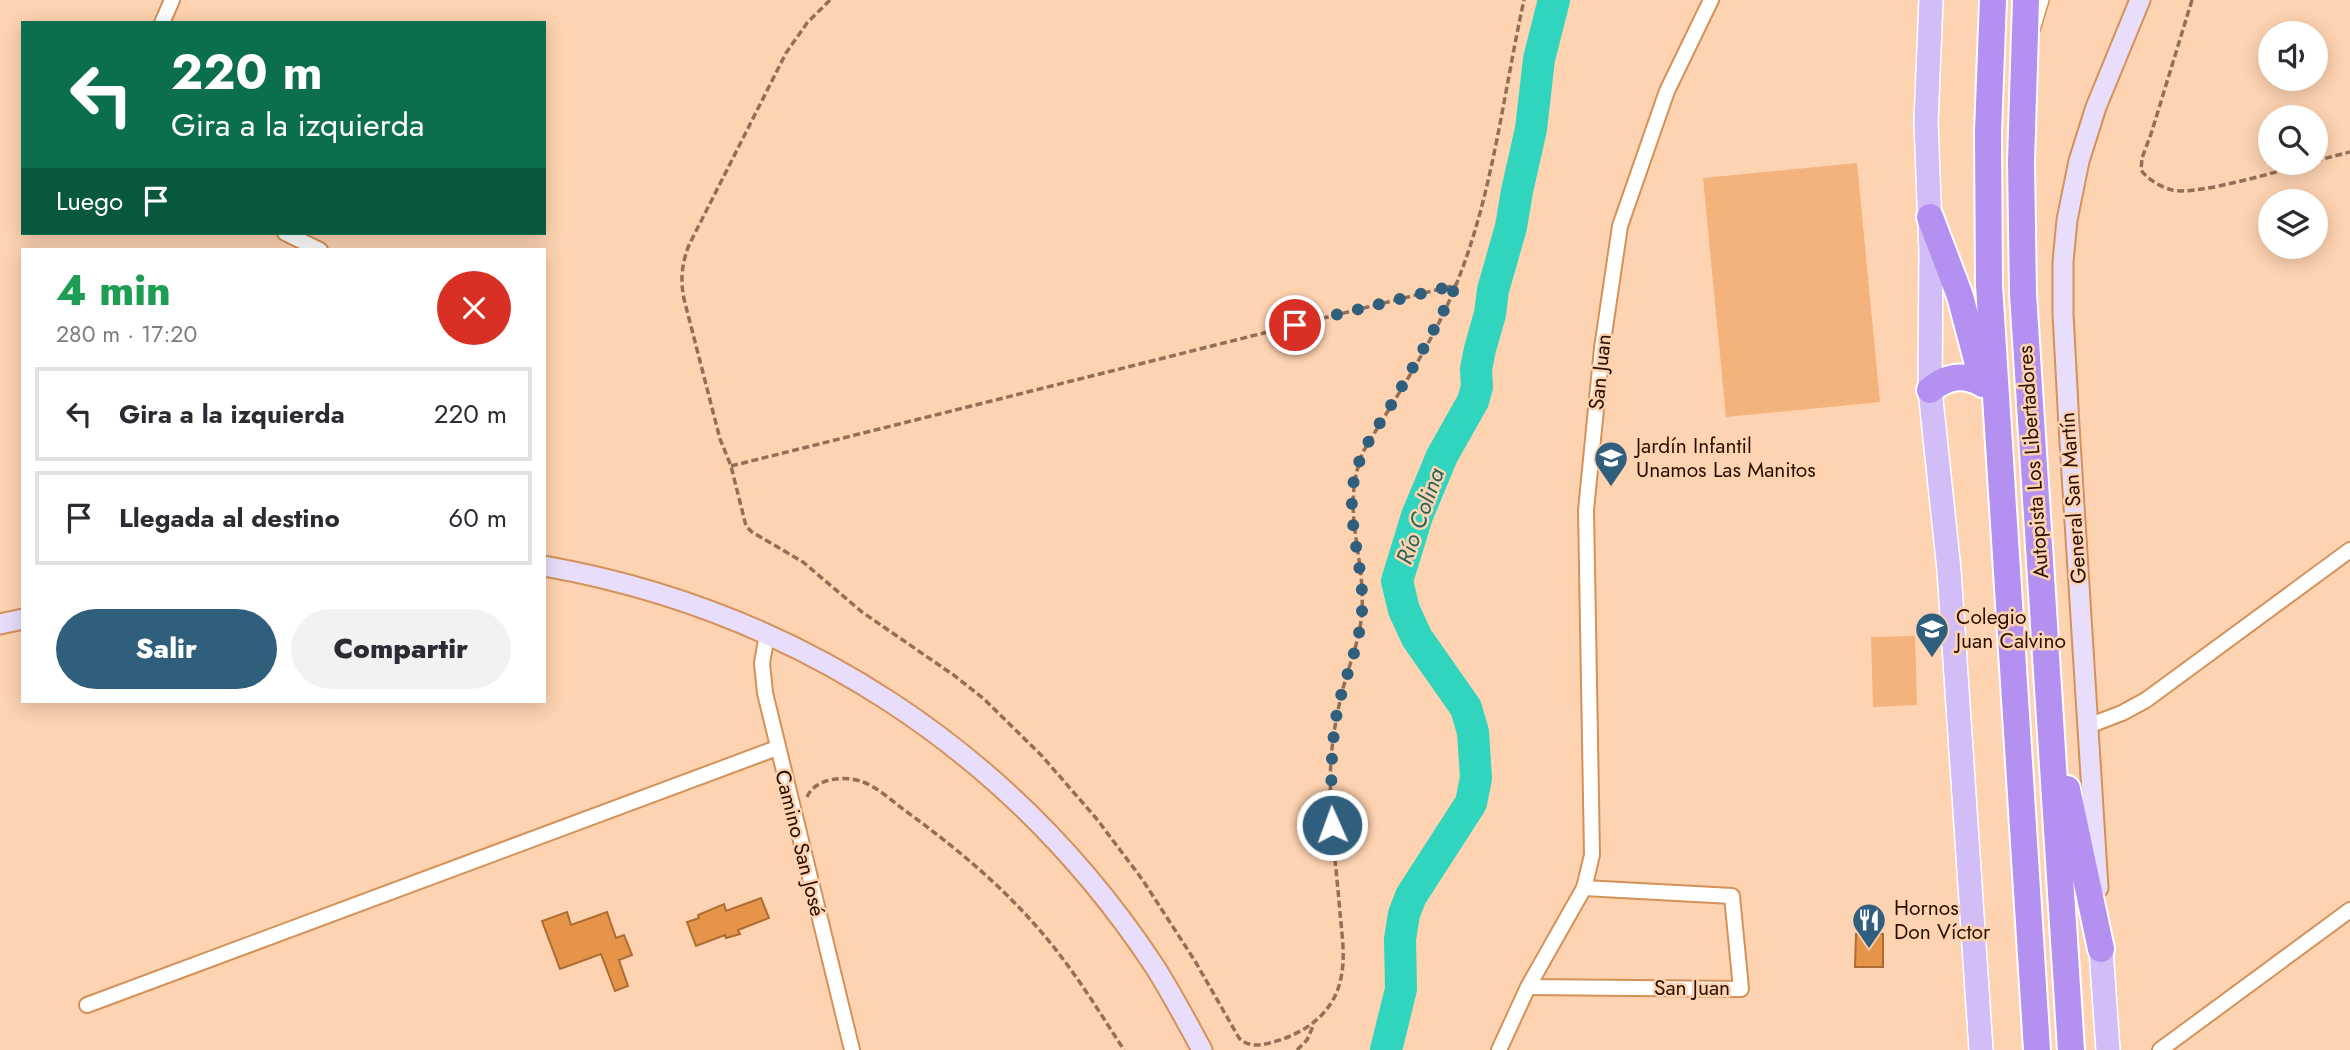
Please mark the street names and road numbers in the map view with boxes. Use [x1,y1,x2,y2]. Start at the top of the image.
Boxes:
street label: San Juan [1581,333,1619,411]
street label: Autopista Los Libertadores [2010,344,2056,580]
street label: General San Martín [2052,411,2094,585]
street label: Camino San José [767,767,833,919]
street label: San Juan [1654,973,1730,1003]

